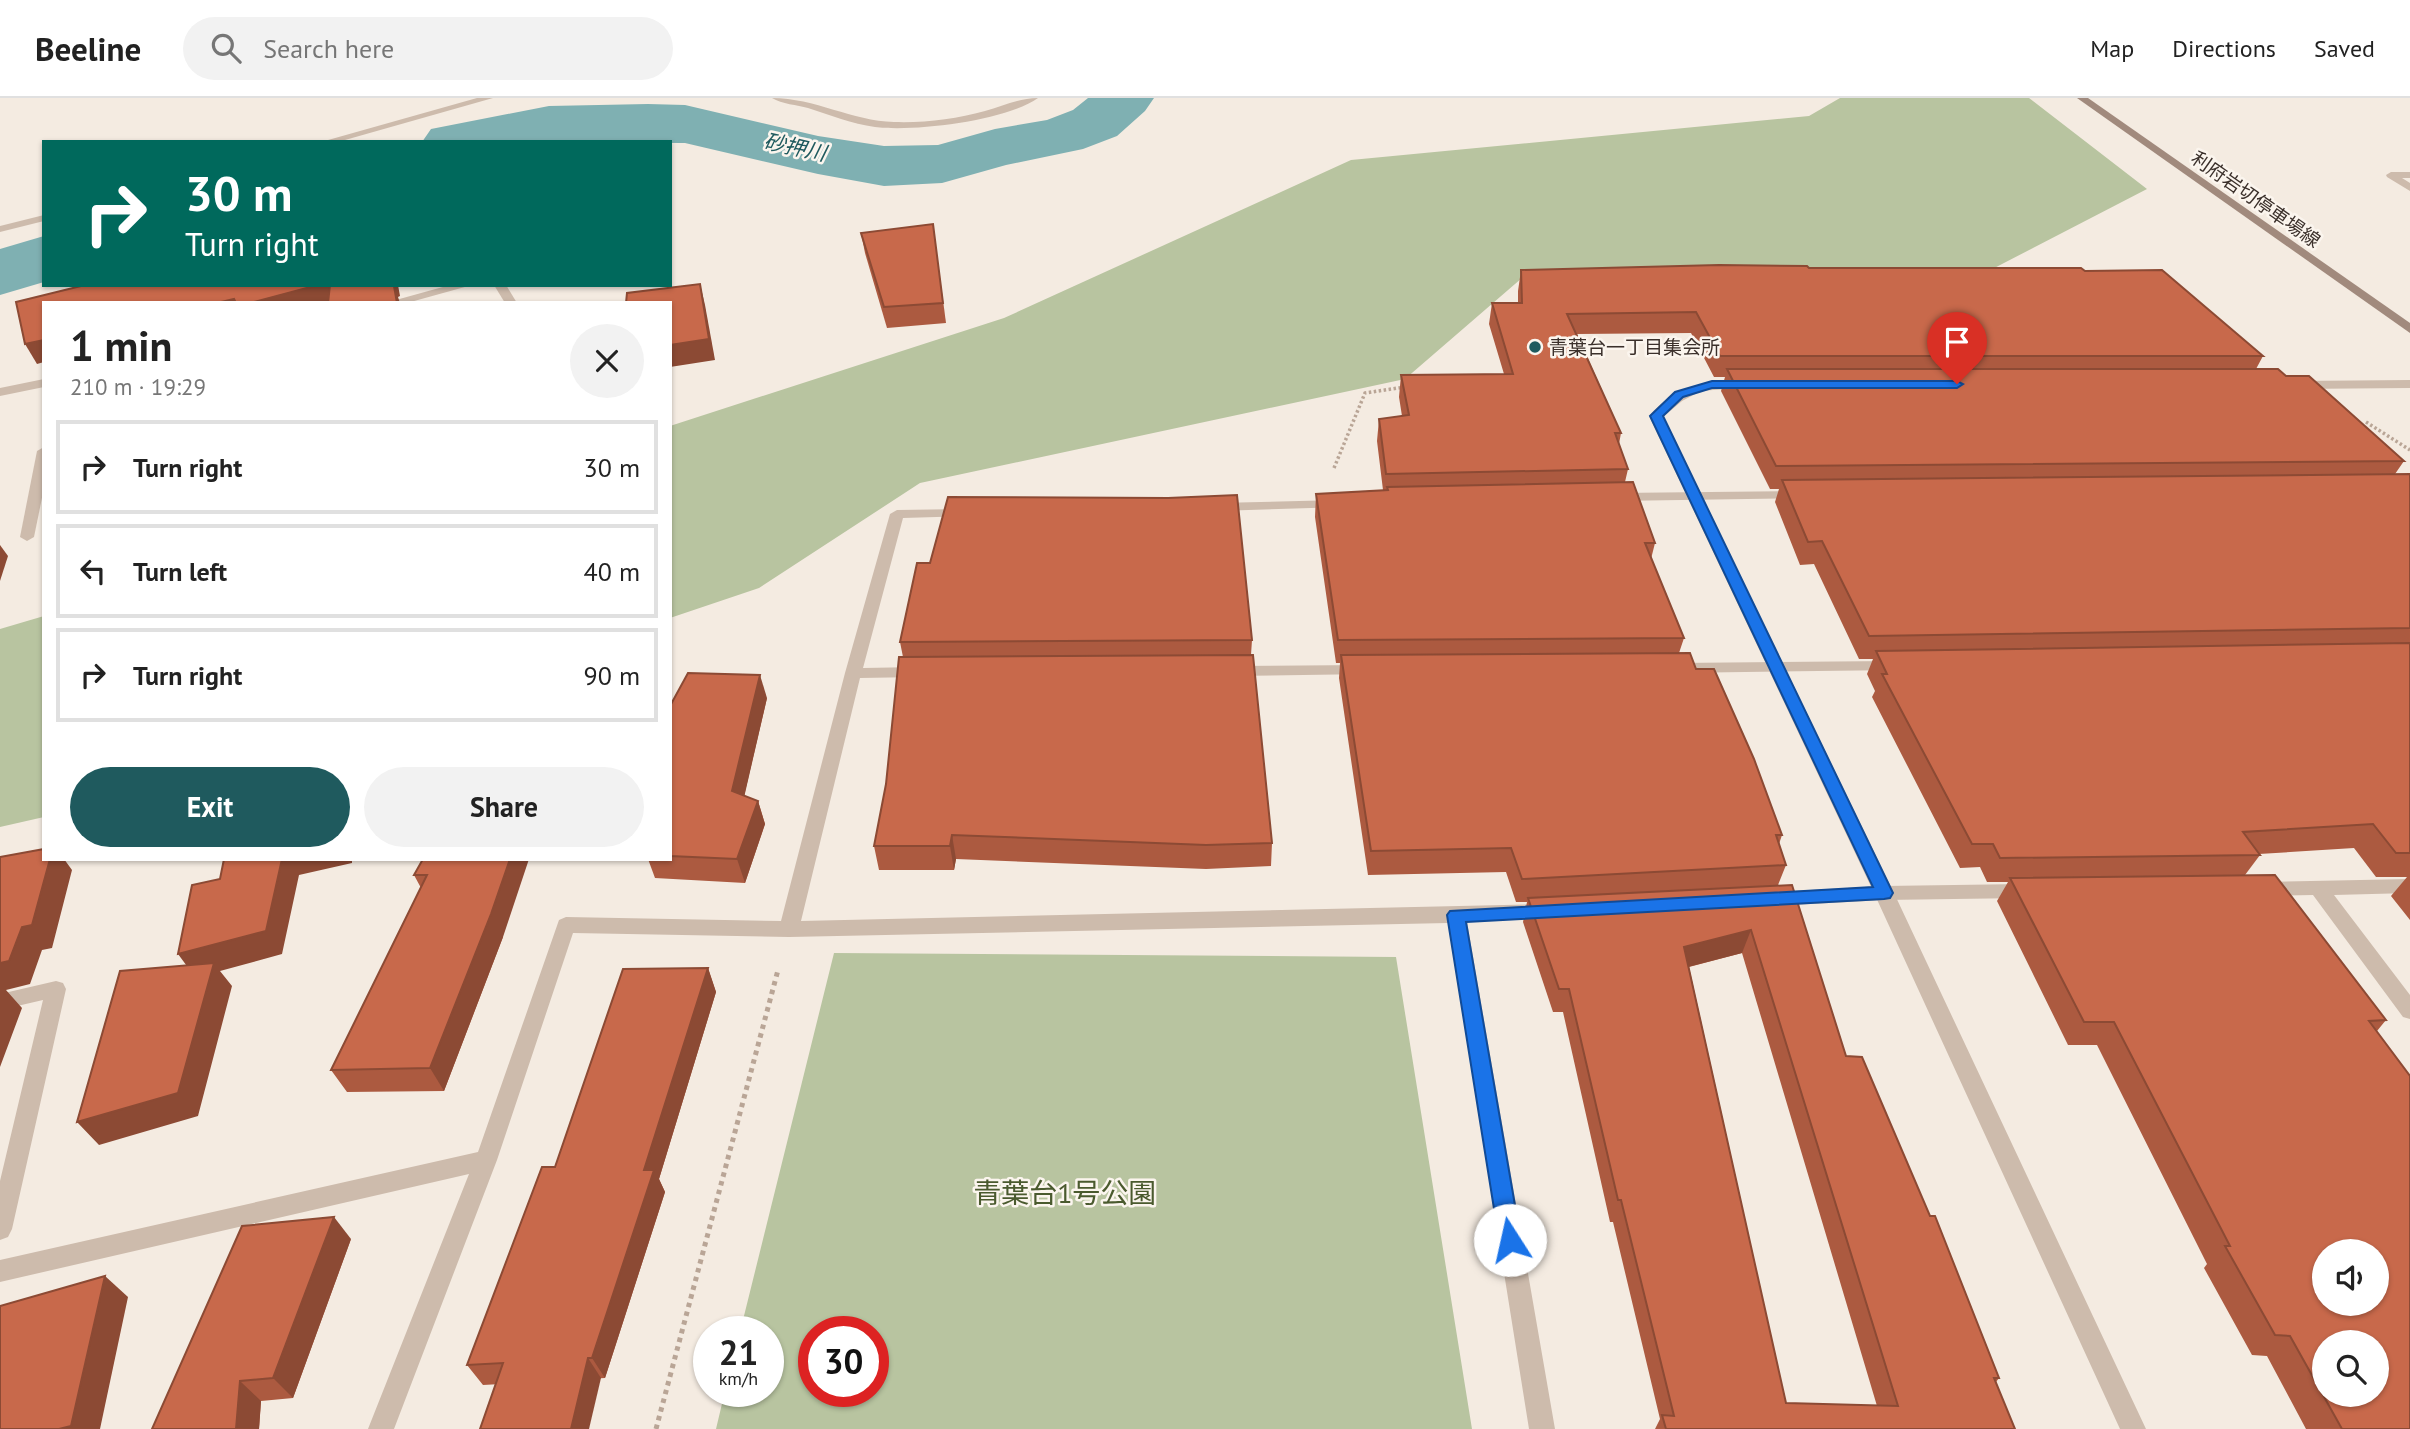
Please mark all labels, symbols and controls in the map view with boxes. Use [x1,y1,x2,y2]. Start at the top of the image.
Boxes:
search box [183,17,673,80]
text: Beeline [35,27,141,70]
icon: search [207,29,245,67]
text: Search here [263,32,394,65]
text: Map [2090,33,2134,64]
text: Directions [2172,33,2276,64]
text: Saved [2314,33,2375,64]
water label: 砂押川 [761,127,831,167]
street label: 利府岩切停車場線 [2187,146,2325,252]
text: 30 m [185,161,292,225]
icon: right [70,168,161,259]
text: Turn right [185,223,319,265]
pin [1927,312,1987,384]
text: 1 min [70,318,172,373]
icon: arrive [1938,323,1976,361]
button: close [570,324,644,398]
place label: 青葉台一丁目集会所 [1549,335,1720,359]
marker: 青葉台一丁目集会所 [1527,339,1543,355]
text: 210 m · 19:29 [70,372,206,401]
icon: right [74,448,112,486]
text: Turn right [133,451,242,484]
text: 30 m [584,451,640,484]
icon: left [74,552,112,590]
text: Turn left [133,555,227,588]
text: 40 m [584,555,640,588]
icon: right [74,656,112,694]
text: Turn right [133,659,242,692]
text: 90 m [584,659,640,692]
button: Exit [70,767,350,847]
button: Share [364,767,644,847]
park label: 青葉台1号公園 [973,1174,1157,1211]
position arrow [1473,1203,1547,1277]
map controls [2312,1239,2389,1407]
button: sound [2312,1239,2389,1316]
speed limit sign: 30 [798,1316,889,1407]
text: 21 [719,1329,758,1375]
button: search [2312,1330,2389,1407]
text: km/h [719,1367,758,1390]

